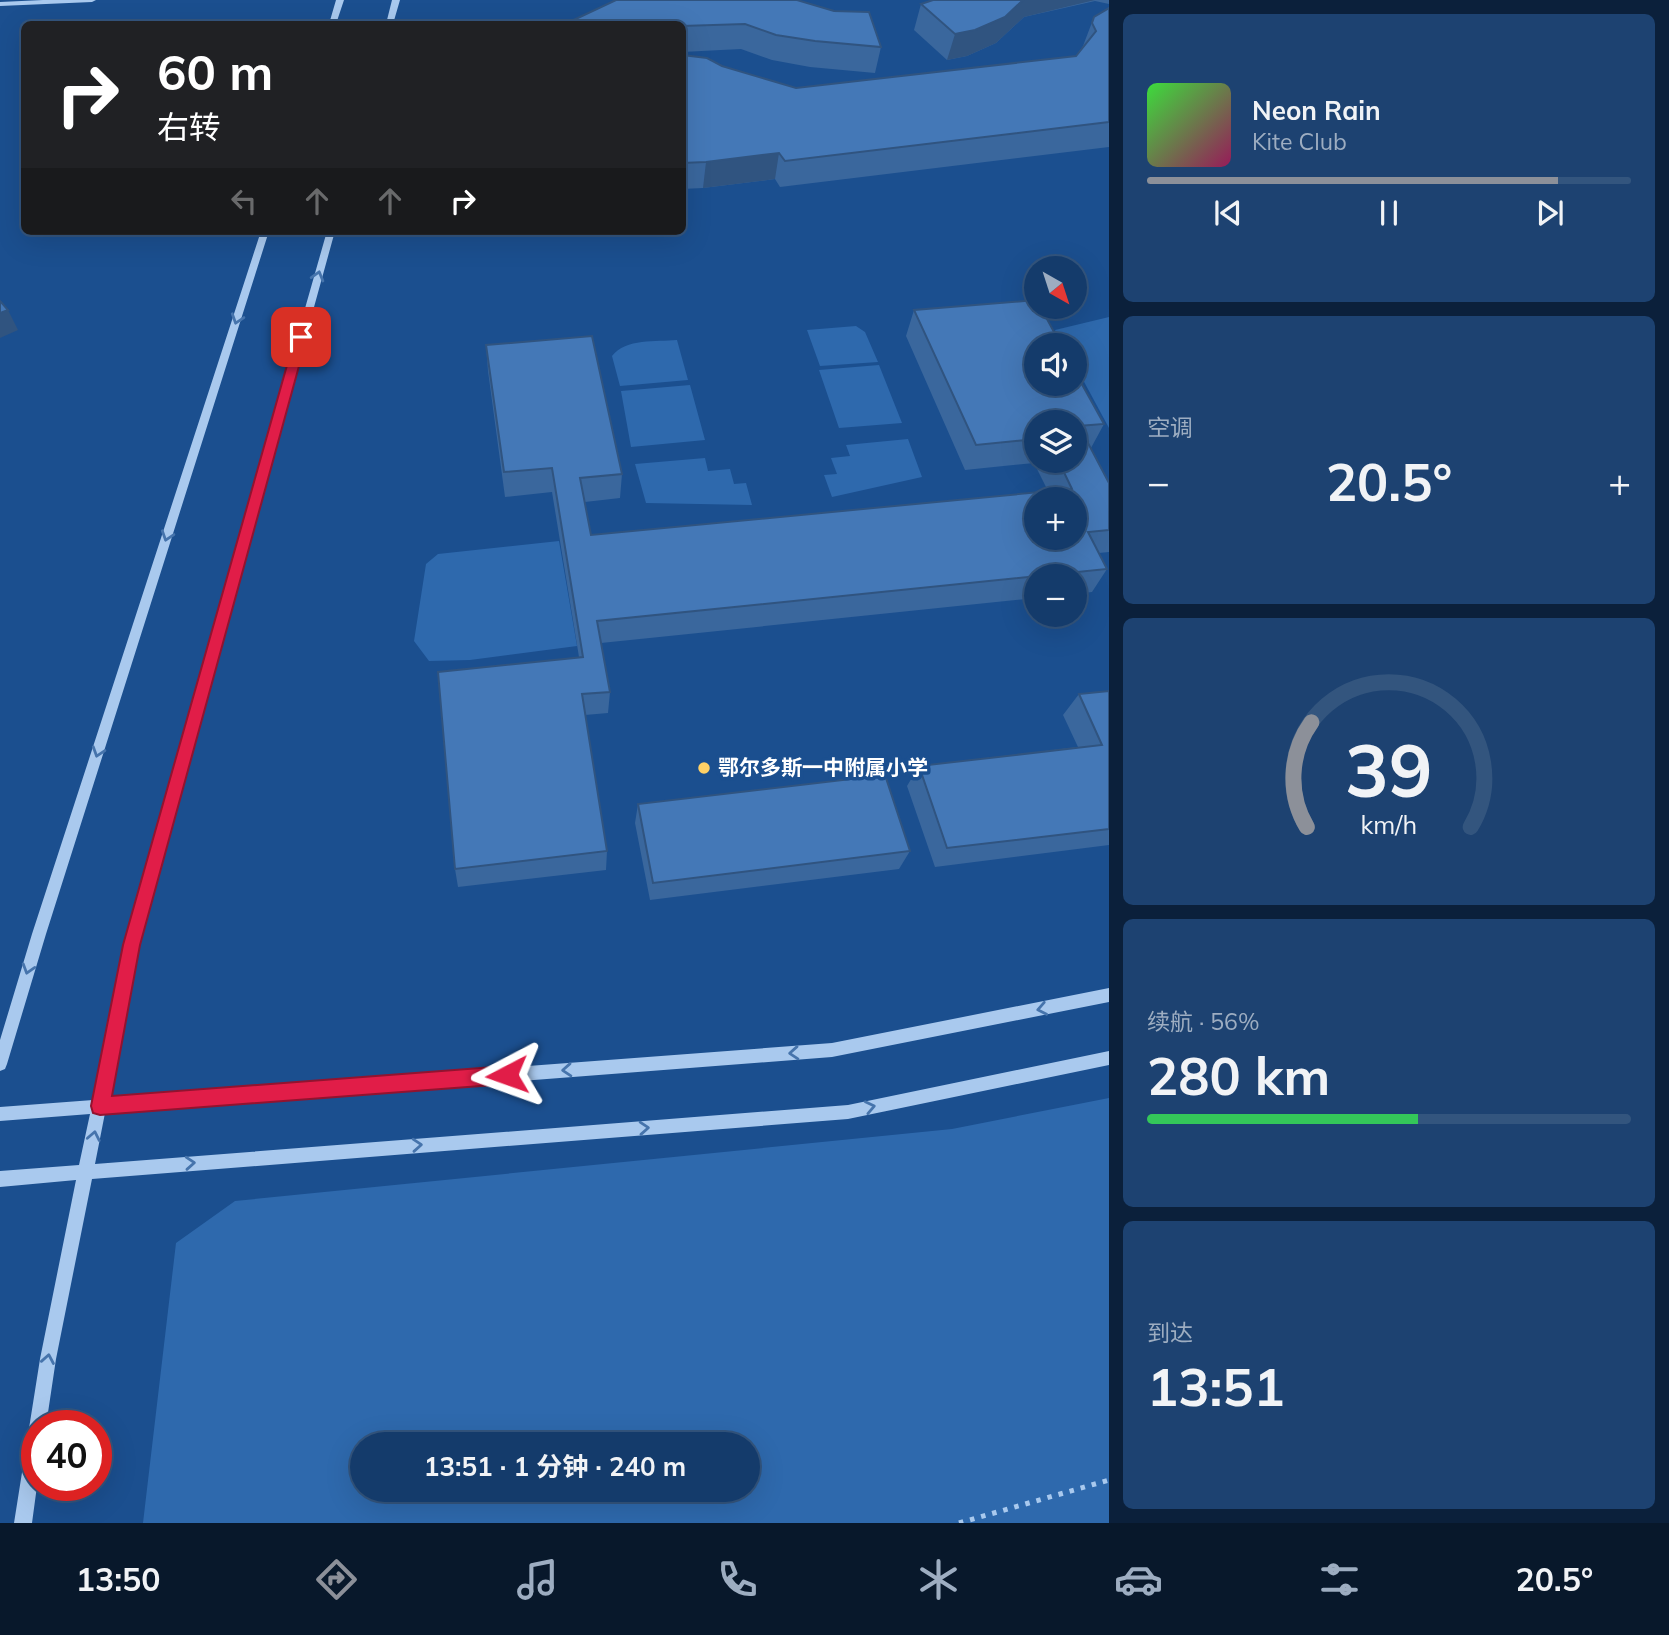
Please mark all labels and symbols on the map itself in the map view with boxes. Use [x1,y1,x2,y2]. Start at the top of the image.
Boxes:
north arrow [1024,256,1087,318]
one-way arrow [310,270,325,282]
pin [271,307,331,367]
one-way arrow [231,313,245,325]
one-way arrow [161,530,176,542]
one-way arrow [91,746,106,758]
place label: 鄂尔多斯一中附属小学 [718,754,928,780]
marker: 鄂尔多斯一中附属小学 [696,760,712,776]
one-way arrow [22,963,37,975]
one-way arrow [1036,1000,1048,1015]
position arrow [470,1038,544,1112]
one-way arrow [788,1045,799,1060]
one-way arrow [562,1062,573,1077]
one-way arrow [864,1101,876,1116]
one-way arrow [639,1121,650,1136]
one-way arrow [86,1130,101,1142]
one-way arrow [412,1138,423,1153]
one-way arrow [185,1156,196,1171]
one-way arrow [40,1353,55,1365]
speed limit sign: 40 [21,1410,112,1501]

